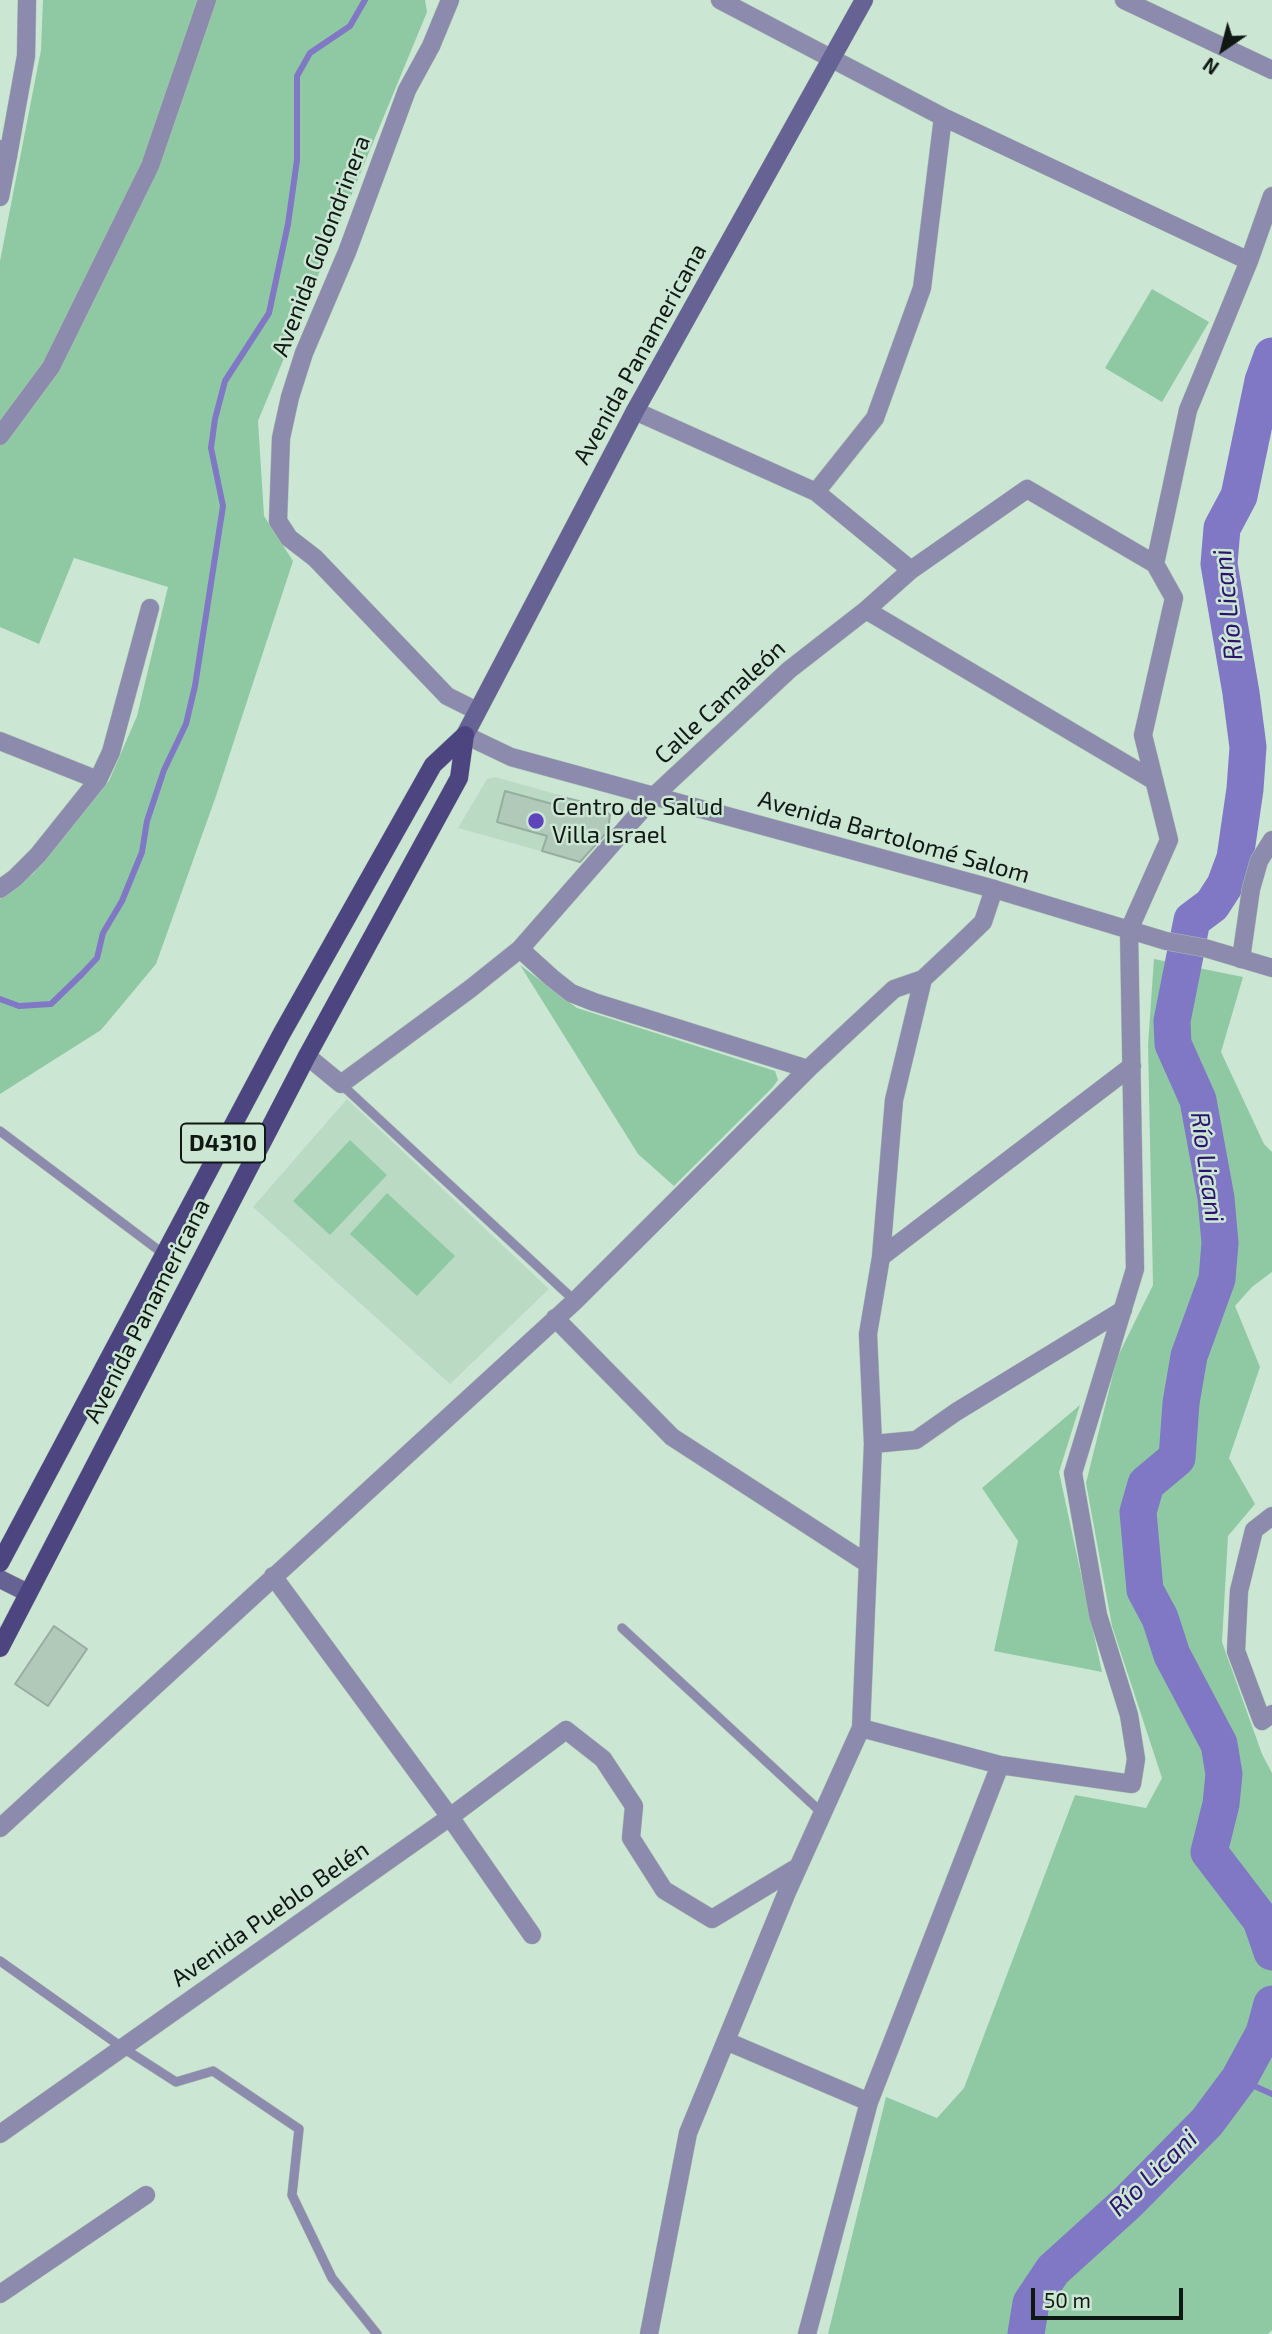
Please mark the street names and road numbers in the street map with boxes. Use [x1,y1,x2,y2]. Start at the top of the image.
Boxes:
street label: Avenida Golondrinera [266,131,376,361]
street label: Avenida Panamericana [567,239,713,469]
street label: Calle Camaleón [649,634,791,770]
street label: Avenida Bartolomé Salom [755,784,1033,890]
road number: D4310 [181,1124,265,1162]
street label: Avenida Panamericana [78,1194,216,1428]
street label: Avenida Pueblo Belén [166,1835,374,1993]

